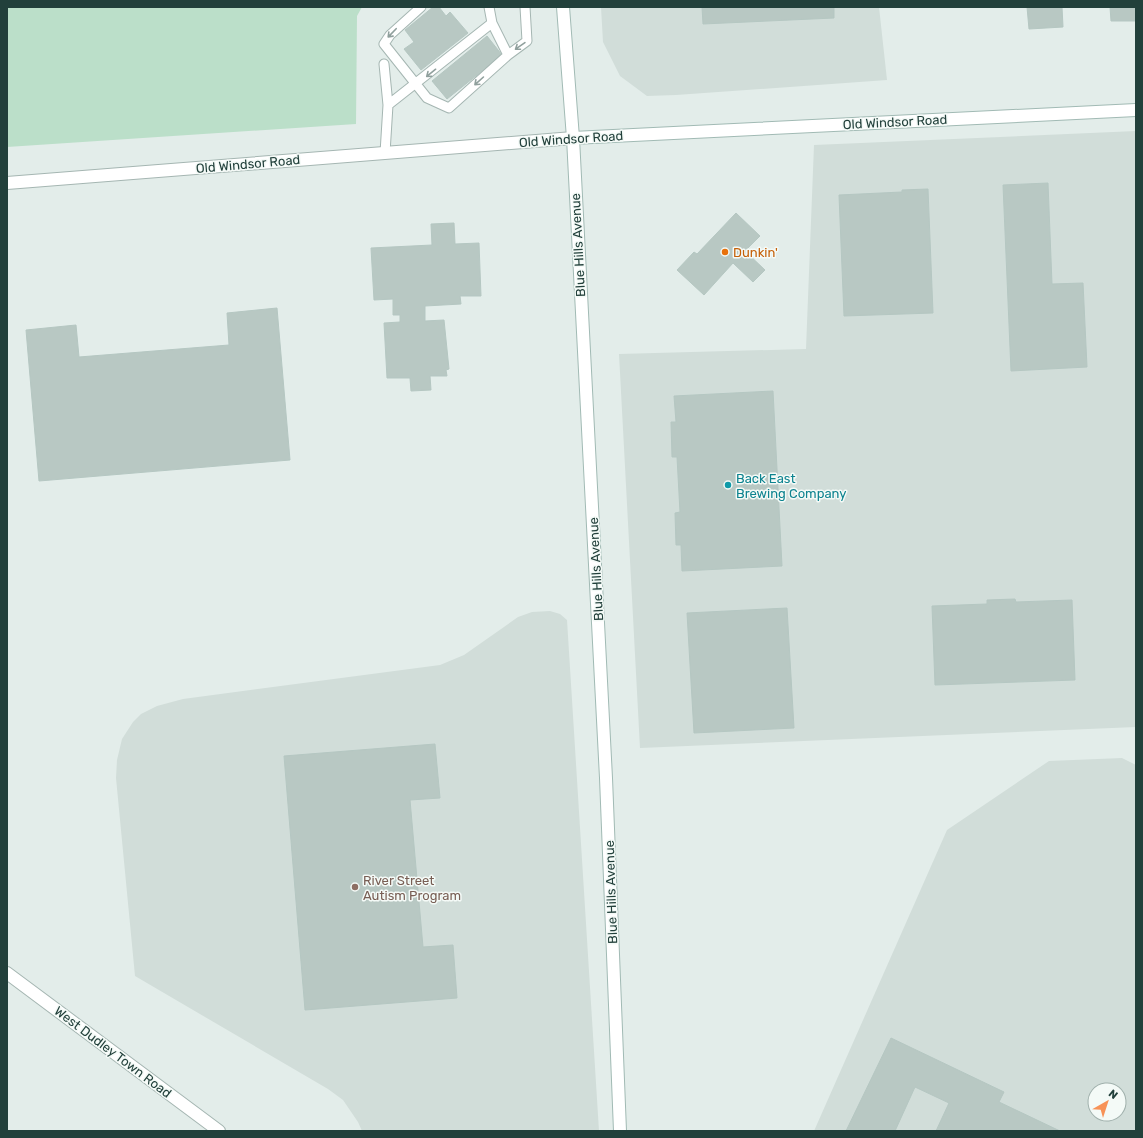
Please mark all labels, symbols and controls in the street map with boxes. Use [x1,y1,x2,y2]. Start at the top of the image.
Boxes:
one-way arrow [388,28,397,38]
one-way arrow [514,42,525,50]
one-way arrow [425,68,436,77]
one-way arrow [474,76,484,85]
street label: Old Windsor Road [842,112,948,132]
street label: Old Windsor Road [518,128,624,150]
street label: Old Windsor Road [195,152,301,176]
street label: Blue Hills Avenue [568,193,588,297]
place label: Dunkin' [733,245,778,260]
marker: Dunkin' [720,247,730,257]
place label: Back East Brewing Company [736,471,846,502]
marker: Back East Brewing Company [723,480,733,490]
street label: Blue Hills Avenue [586,517,606,621]
street label: Blue Hills Avenue [602,840,620,944]
place label: River Street Autism Program [363,873,461,904]
marker: River Street Autism Program [350,882,360,892]
street label: West Dudley Town Road [52,1003,174,1101]
north arrow [1087,1082,1127,1122]
text: N [1106,1087,1120,1102]

